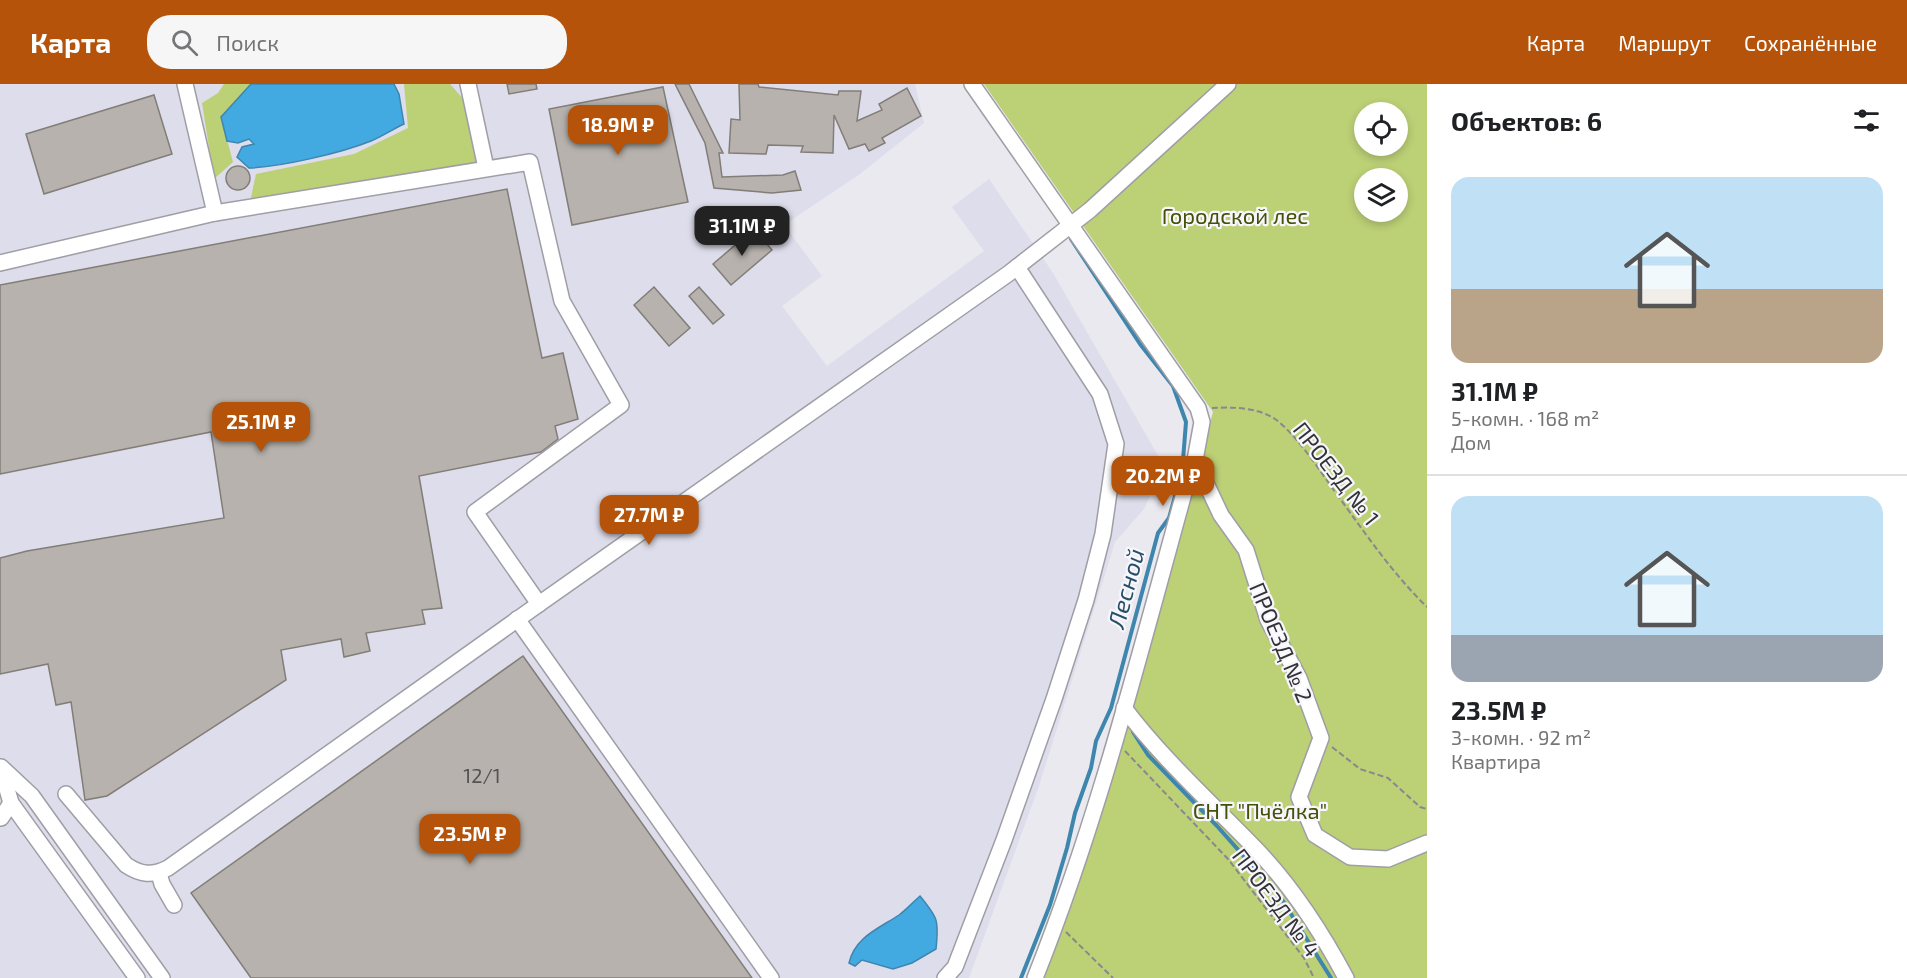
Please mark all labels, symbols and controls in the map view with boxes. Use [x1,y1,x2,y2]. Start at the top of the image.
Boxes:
search box [147,15,567,69]
text: Карта [30,25,111,59]
icon: search [168,26,201,59]
text: Поиск [216,29,279,55]
text: Карта [1527,30,1585,55]
text: Маршрут [1618,30,1711,55]
text: Сохранённые [1744,30,1877,55]
map controls [1354,102,1408,222]
button: locate [1354,102,1408,156]
icon: filters [1850,104,1883,137]
pin: 18.9M ₽ [563,105,673,156]
text: Объектов: 6 [1451,105,1602,136]
text: 18.9M ₽ [582,112,654,136]
button: layers [1354,168,1408,222]
park label: Городской лес [1162,202,1308,228]
pin: 31.1M ₽ [687,206,797,257]
text: 31.1M ₽ [708,213,776,237]
icon: home [1613,216,1721,324]
text: 31.1M ₽ [1451,375,1538,406]
pin: 25.1M ₽ [206,402,316,453]
text: 5-комн. · 168 m² [1451,406,1599,430]
text: 25.1M ₽ [226,409,296,433]
street label: ПРОЕЗД № 1 [1289,416,1385,530]
text: Дом [1451,430,1491,454]
pin: 20.2M ₽ [1108,456,1218,507]
text: 20.2M ₽ [1125,463,1201,487]
pin: 27.7M ₽ [594,495,704,546]
text: 27.7M ₽ [614,502,684,526]
icon: home [1613,535,1721,643]
water label: Лесной [1100,545,1150,632]
street label: ПРОЕЗД № 2 [1245,578,1319,706]
text: 23.5M ₽ [1451,694,1546,725]
text: 3-комн. · 92 m² [1451,725,1591,749]
text: Квартира [1451,749,1541,773]
house number: 12/1 [463,763,501,787]
park label: СНТ "Пчёлка" [1193,797,1327,823]
pin: 23.5M ₽ [415,814,525,865]
text: 23.5M ₽ [433,821,507,845]
street label: ПРОЕЗД № 4 [1228,843,1326,961]

